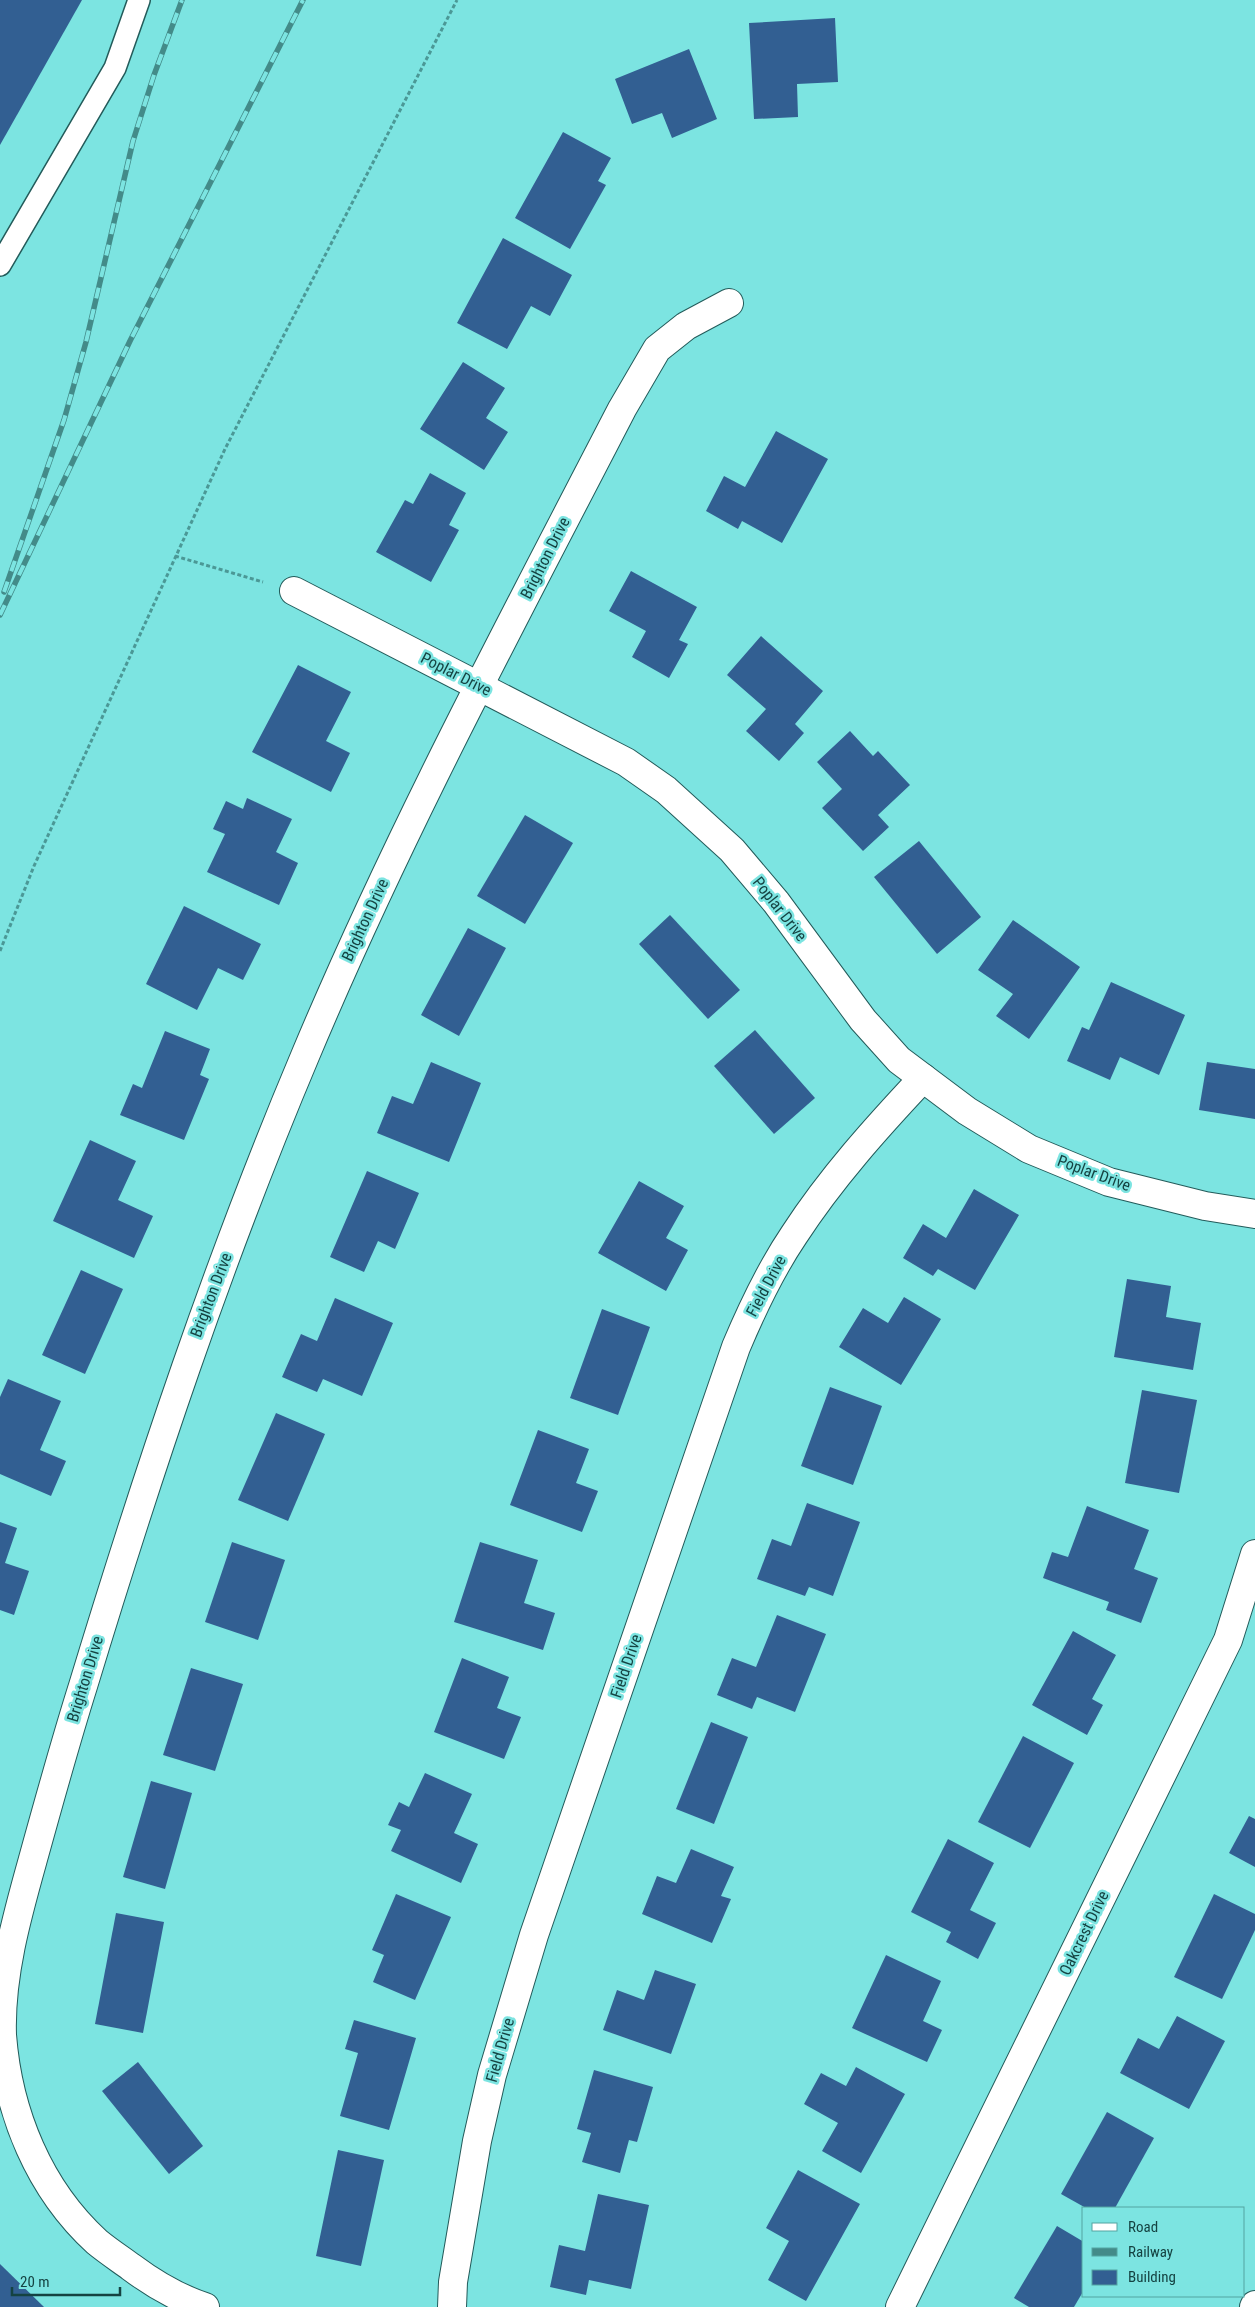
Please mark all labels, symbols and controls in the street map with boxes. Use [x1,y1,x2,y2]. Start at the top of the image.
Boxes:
street label: Brighton Drive [516,514,574,602]
street label: Poplar Drive [418,648,494,700]
street label: Poplar Drive [749,873,811,945]
street label: Brighton Drive [338,876,392,964]
street label: Poplar Drive [1055,1151,1133,1195]
street label: Brighton Drive [186,1250,236,1340]
street label: Field Drive [742,1252,790,1320]
street label: Field Drive [606,1632,646,1700]
street label: Brighton Drive [63,1634,107,1724]
street label: Oakcrest Drive [1055,1888,1113,1978]
street label: Field Drive [482,2016,518,2084]
legend [1082,2207,1245,2297]
text: Road [1128,2218,1158,2236]
text: Railway [1128,2243,1173,2261]
scale bar [12,2264,120,2296]
text: Building [1128,2268,1176,2286]
text: 20 m [20,2273,50,2291]

